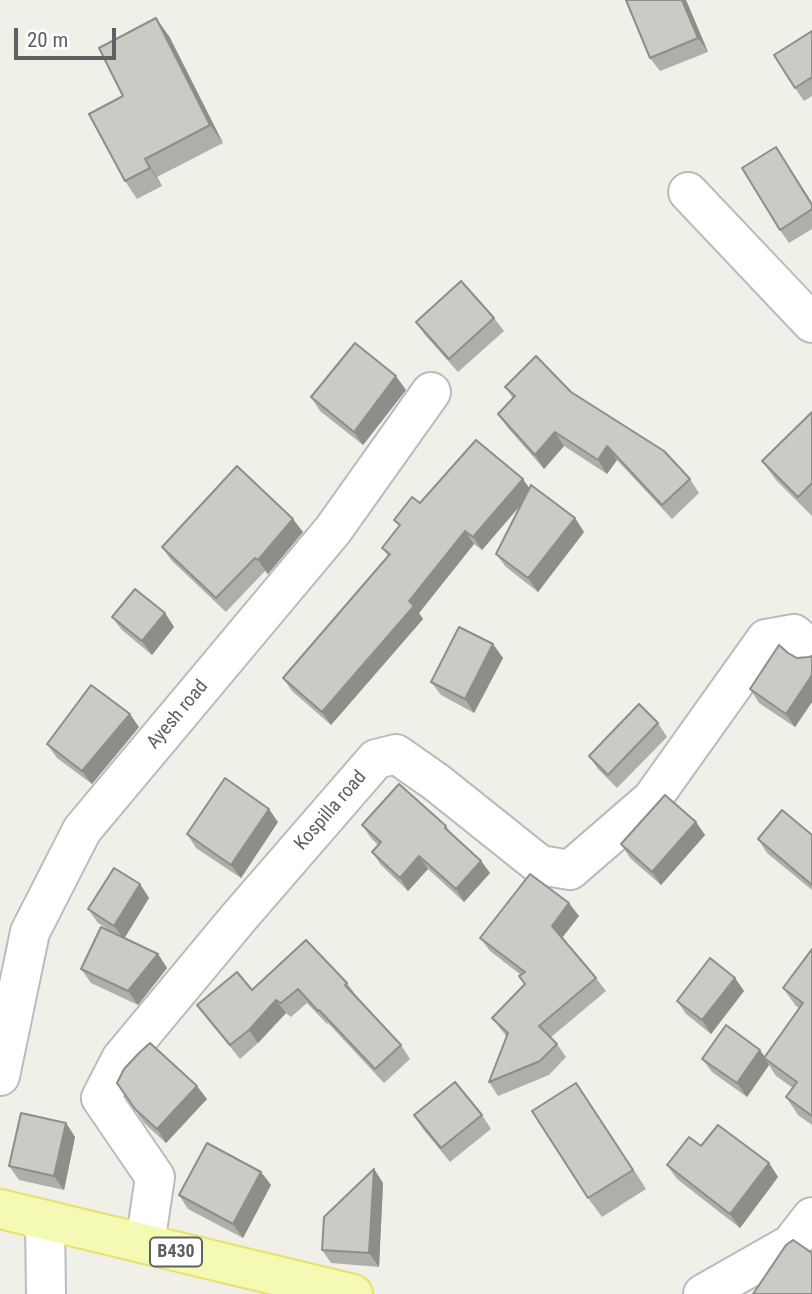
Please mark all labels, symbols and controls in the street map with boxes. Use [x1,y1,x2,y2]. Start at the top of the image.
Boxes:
scale bar [18,14,119,58]
text: 20 m [27,28,68,52]
street label: Ayesh road [143,676,213,754]
street label: Kospilla road [290,767,372,855]
road number: B430 [150,1238,202,1266]

